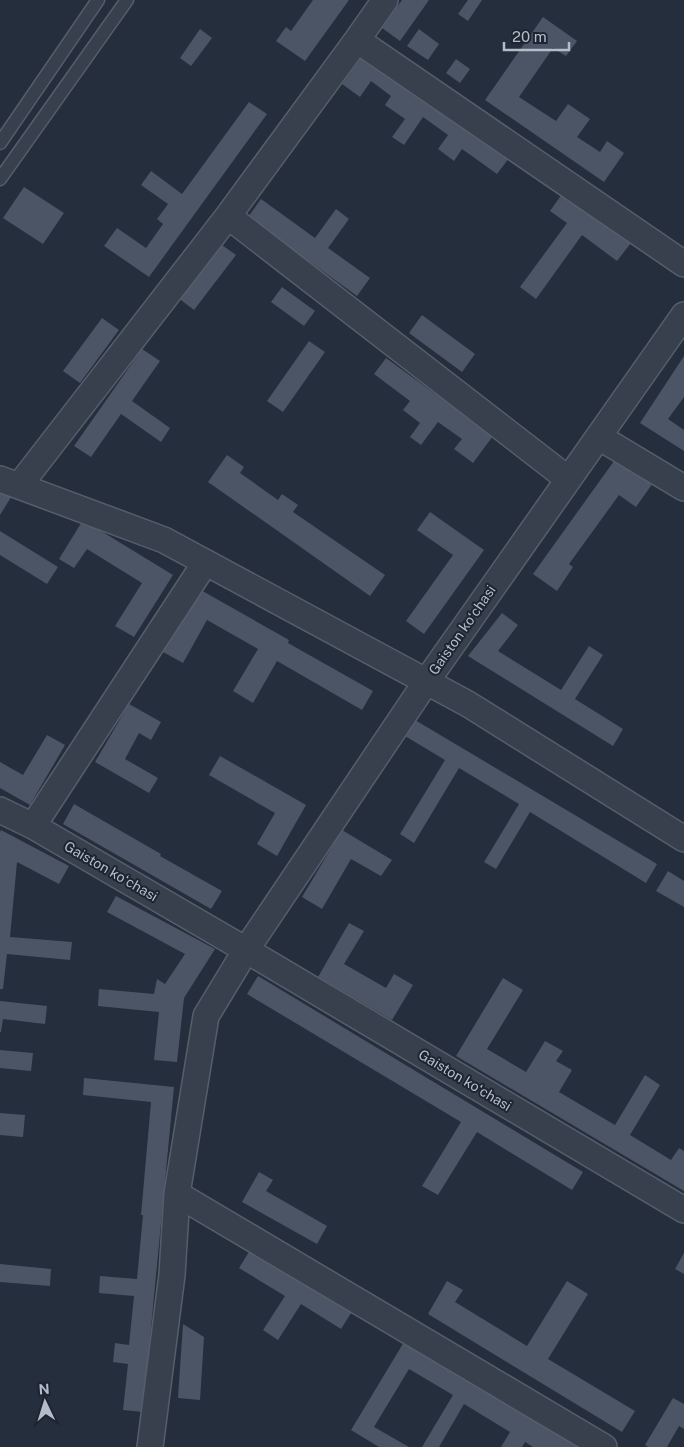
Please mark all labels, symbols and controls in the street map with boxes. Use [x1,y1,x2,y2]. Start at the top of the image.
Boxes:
scale bar [504,20,569,52]
text: 20 m [512,28,547,45]
street label: Gaiston koʻchasi [425,582,499,678]
street label: Gaiston koʻchasi [61,838,161,904]
street label: Gaiston koʻchasi [416,1046,514,1114]
north arrow [20,1377,70,1427]
text: N [38,1381,50,1397]

